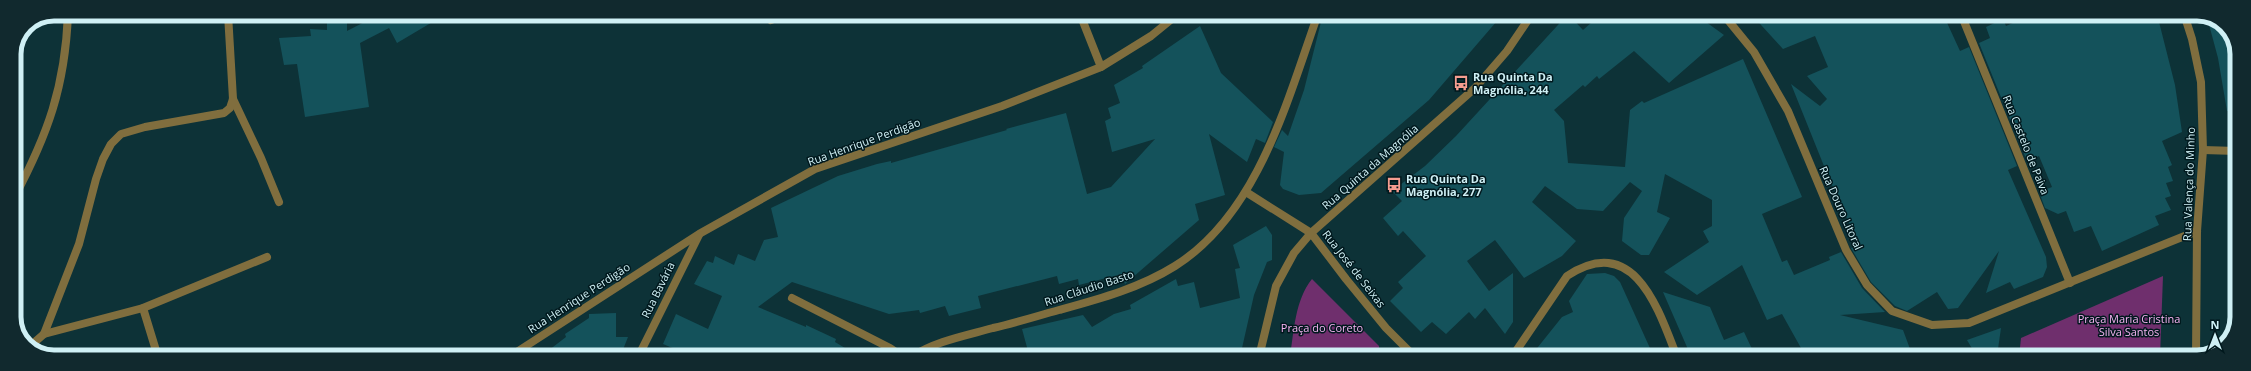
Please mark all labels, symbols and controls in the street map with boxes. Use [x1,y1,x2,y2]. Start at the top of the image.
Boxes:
place label: Rua Quinta Da Magnólia, 244 [1473,69,1553,97]
bus stop icon: Rua Quinta Da Magnólia, 244 [1452,74,1470,92]
street label: Rua Castelo de Paiva [2000,93,2053,197]
street label: Rua Henrique Perdigão [805,114,923,169]
street label: Rua Quinta da Magnólia [1318,121,1421,213]
street label: Rua Valença do Minho [2179,126,2198,241]
street label: Rua Douro Litoral [1816,164,1867,252]
place label: Rua Quinta Da Magnólia, 277 [1406,171,1486,199]
bus stop icon: Rua Quinta Da Magnólia, 277 [1385,176,1403,194]
street label: Rua José de Seixas [1319,227,1389,310]
street label: Rua Henrique Perdigão [525,259,633,336]
street label: Rua Bavária [638,259,678,320]
street label: Rua Cláudio Basto [1042,266,1136,309]
park label: Praça Maria Cristina Silva Santos [2078,311,2180,339]
north arrow [2195,315,2235,355]
text: N [2211,317,2219,332]
park label: Praça do Coreto [1281,320,1364,335]

